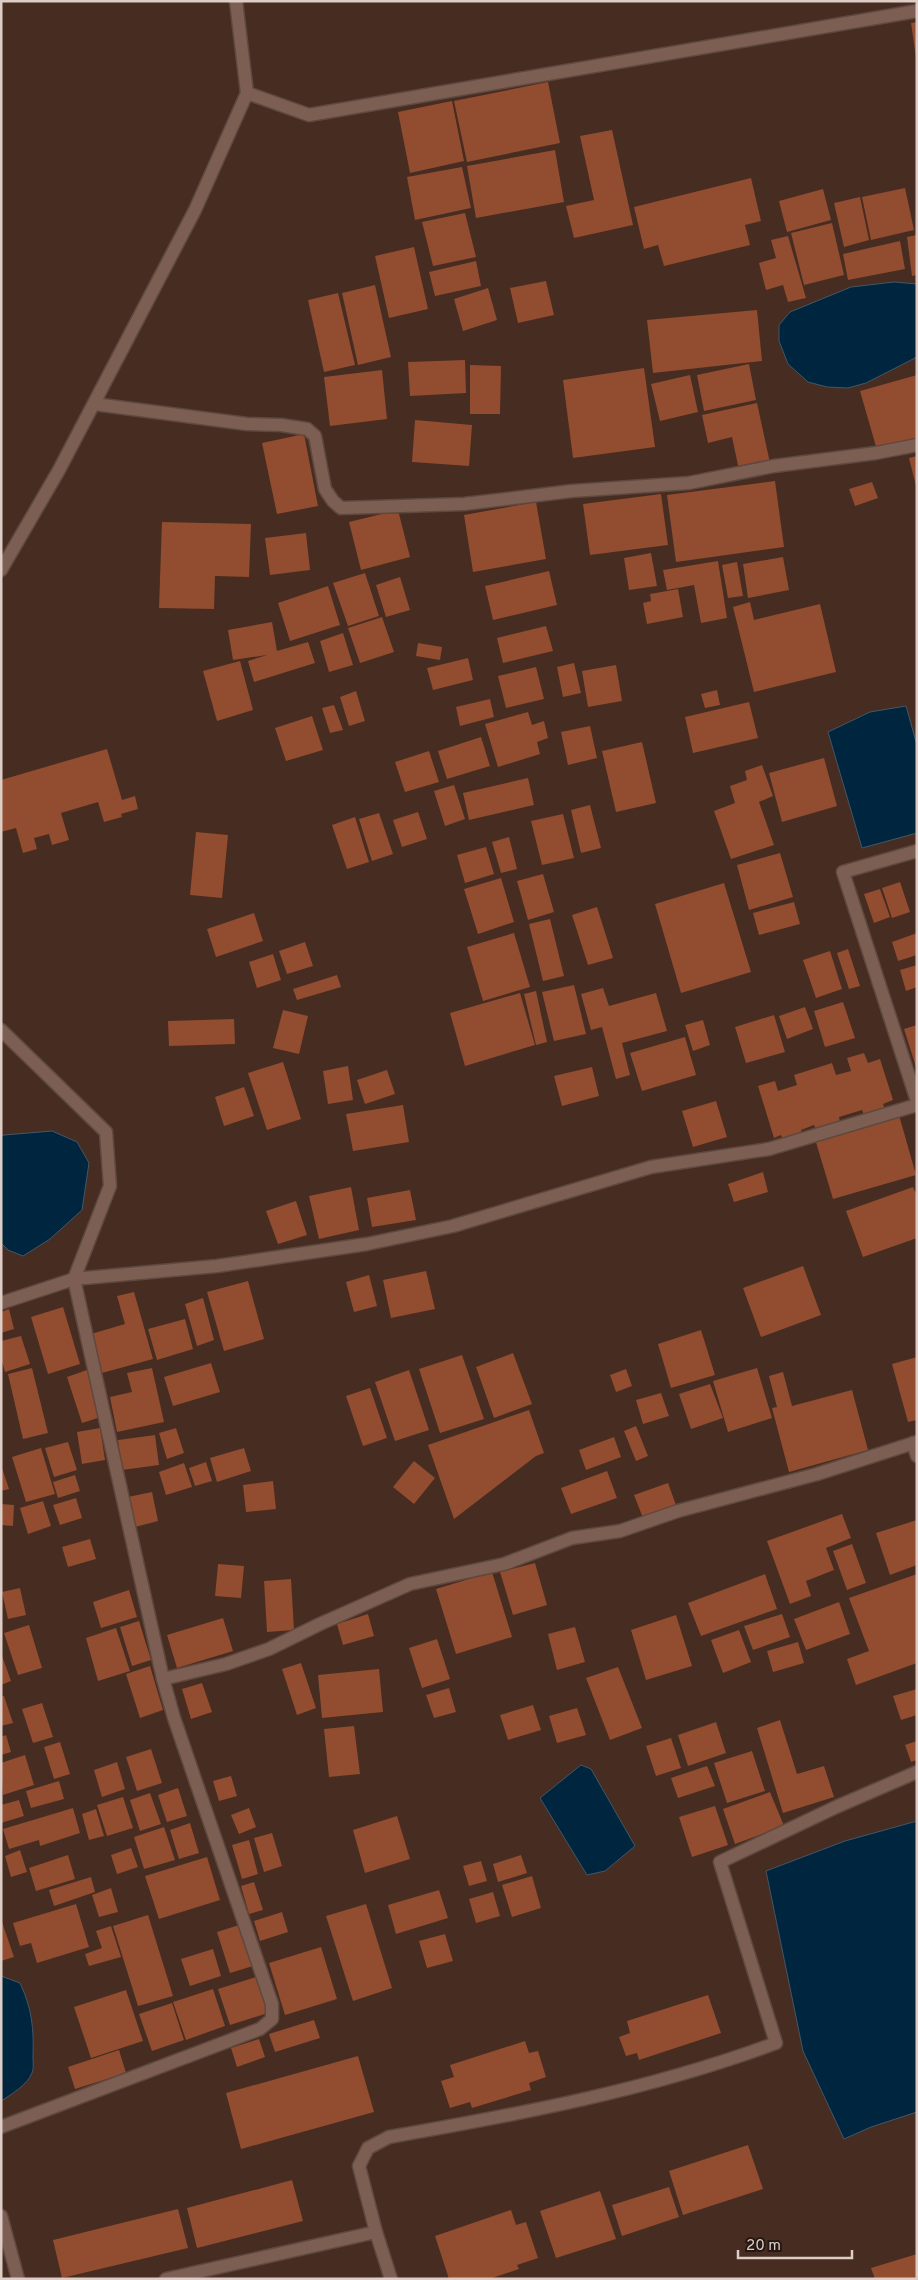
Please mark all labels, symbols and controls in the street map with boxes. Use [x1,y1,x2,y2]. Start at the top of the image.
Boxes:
scale bar [738,2228,852,2260]
text: 20 m [746,2237,781,2256]

